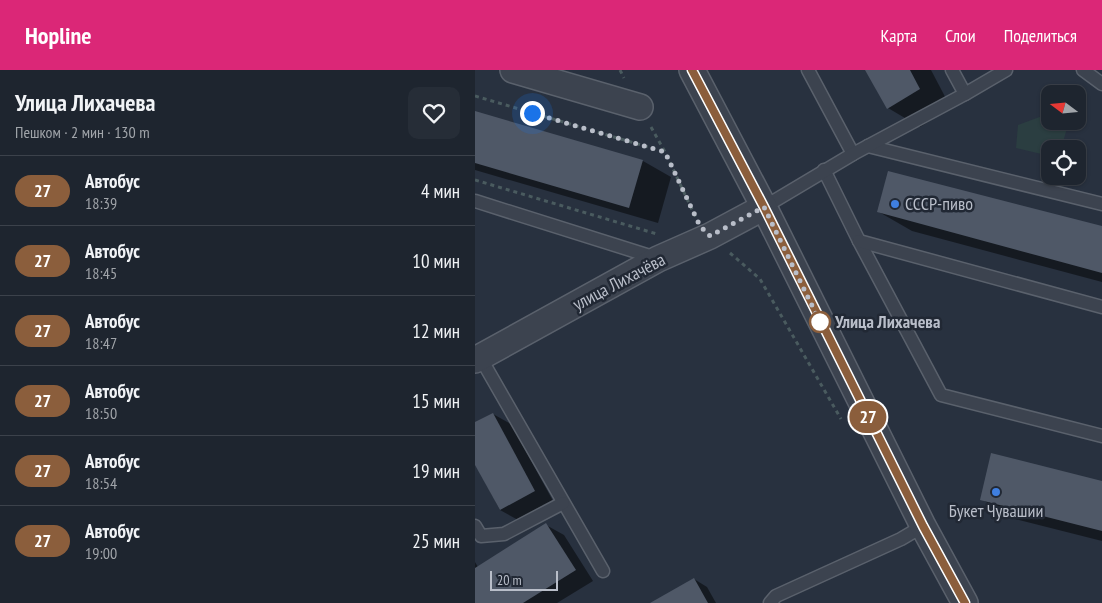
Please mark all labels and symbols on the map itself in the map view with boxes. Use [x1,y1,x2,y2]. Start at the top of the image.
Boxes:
north arrow [1041,85,1086,130]
your location [520,101,545,126]
place label: СССР-пиво [905,192,973,215]
marker: СССР-пиво [889,198,901,210]
street label: улица Лихачёва [569,248,669,315]
place label: Улица Лихачева [834,310,940,333]
marker: Улица Лихачева [809,311,831,333]
line badge: 27 [845,401,891,433]
marker: Букет Чувашии [990,486,1002,498]
place label: Букет Чувашии [949,499,1043,522]
scale bar [490,568,557,591]

